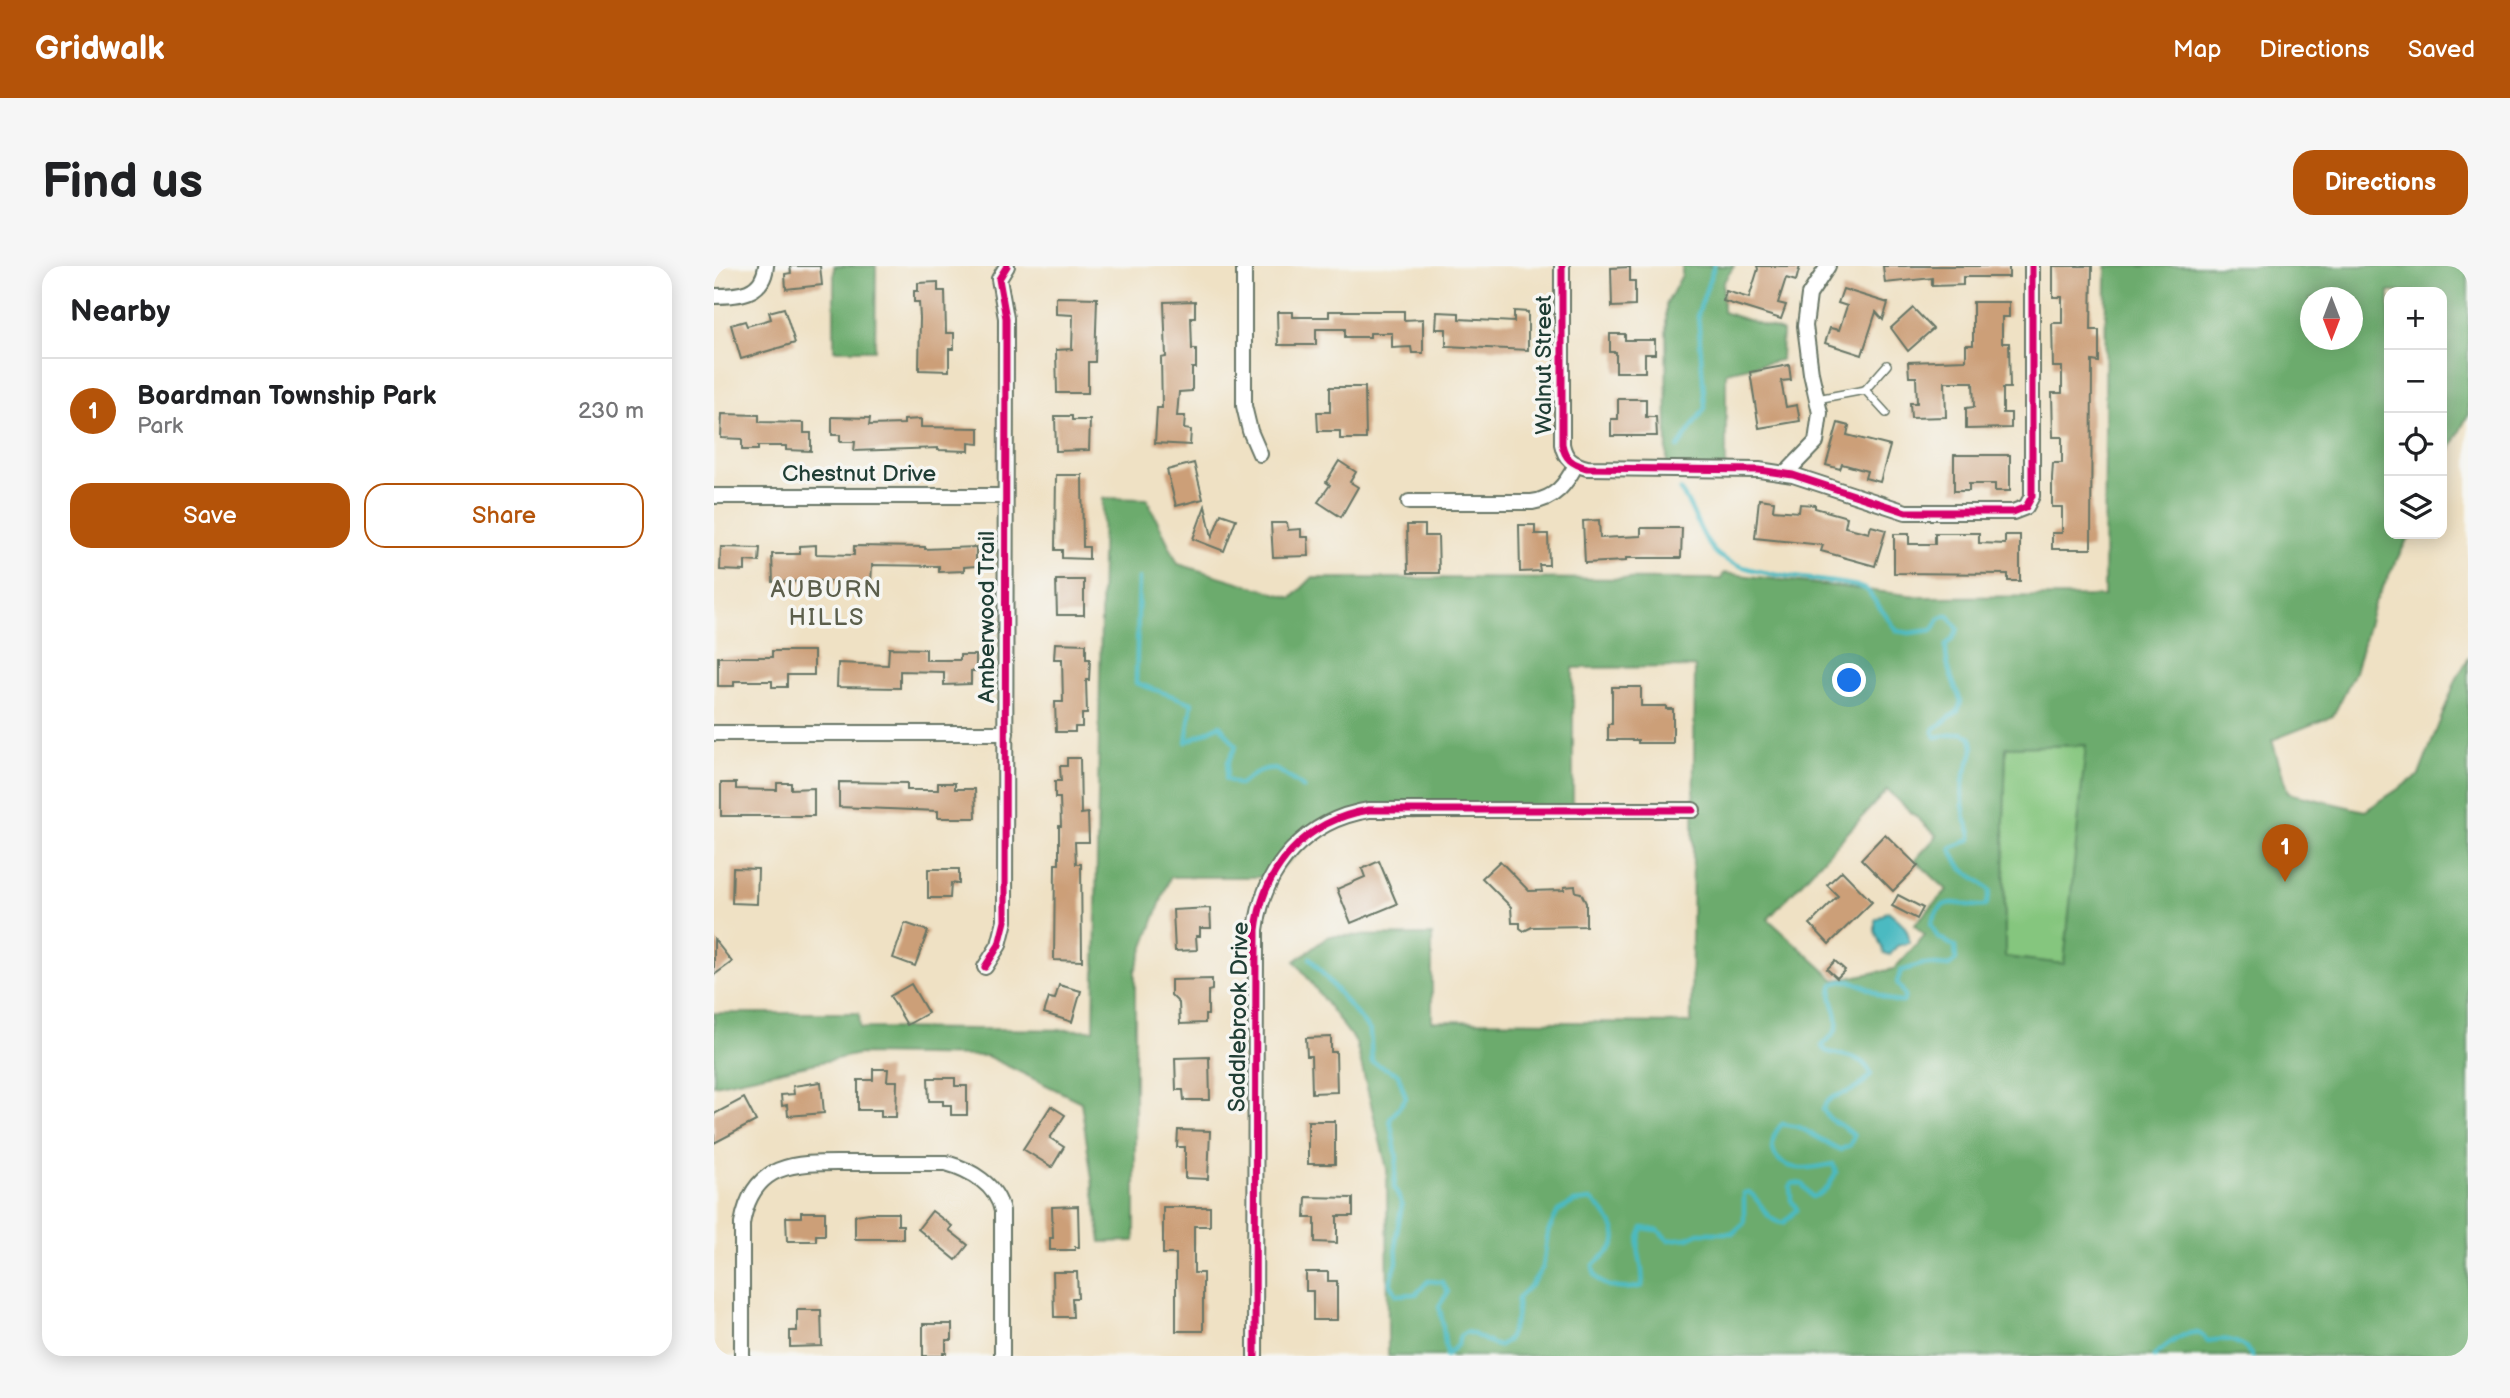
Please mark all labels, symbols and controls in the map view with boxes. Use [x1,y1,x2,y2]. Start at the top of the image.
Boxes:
text: Gridwalk [35,29,165,69]
text: Map [2173,35,2221,64]
text: Directions [2259,35,2370,64]
text: Saved [2408,35,2475,64]
button: Directions [2293,150,2468,215]
text: Find us [42,153,203,212]
north arrow [2300,287,2363,350]
map controls [2384,287,2447,539]
button: + [2384,287,2447,350]
text: Nearby [70,294,170,330]
street label: Walnut Street [1530,295,1558,435]
button: − [2384,350,2447,413]
text: Boardman Township Park [137,381,436,412]
text: 1 [88,397,98,425]
text: 230 m [578,397,644,425]
text: Park [137,412,183,440]
button: locate [2384,413,2447,476]
street label: Chestnut Drive [782,460,936,488]
button: layers [2384,476,2447,539]
button: Save [70,483,350,548]
button: Share [364,483,644,548]
street label: Amberwood Trail [973,531,1001,703]
district label: AUBURN HILLS [771,575,883,632]
your location [1832,663,1866,697]
pin: 1 [2262,824,2308,882]
street label: Saddlebrook Drive [1223,922,1255,1112]

